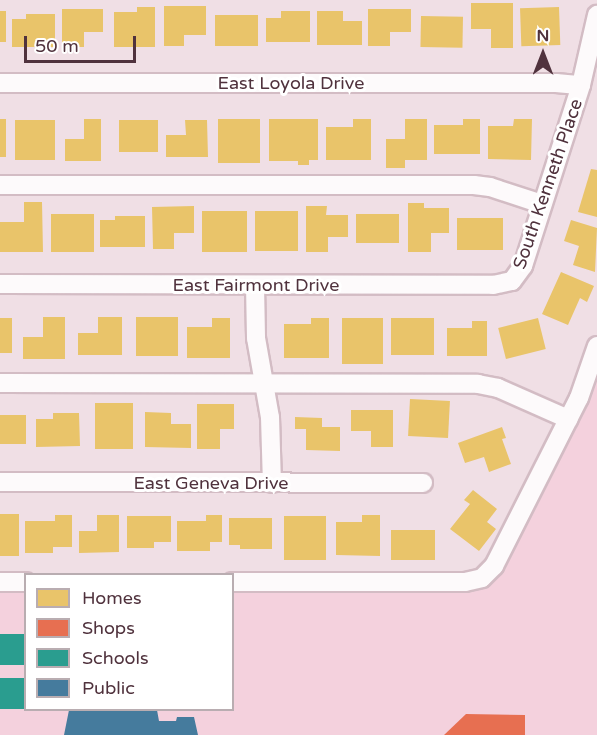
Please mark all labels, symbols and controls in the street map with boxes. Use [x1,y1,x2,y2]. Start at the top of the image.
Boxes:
scale bar [27,24,140,62]
north arrow [513,24,573,84]
text: N [537,26,549,46]
text: 50 m [35,35,79,57]
street label: East Loyola Drive [218,72,364,94]
street label: South Kenneth Place [509,96,587,272]
street label: East Fairmont Drive [173,274,339,296]
street label: East Geneva Drive [133,472,289,494]
legend [24,573,234,711]
text: Homes [82,587,142,609]
text: Shops [82,617,135,639]
text: Schools [82,647,149,669]
text: Public [82,677,135,699]

